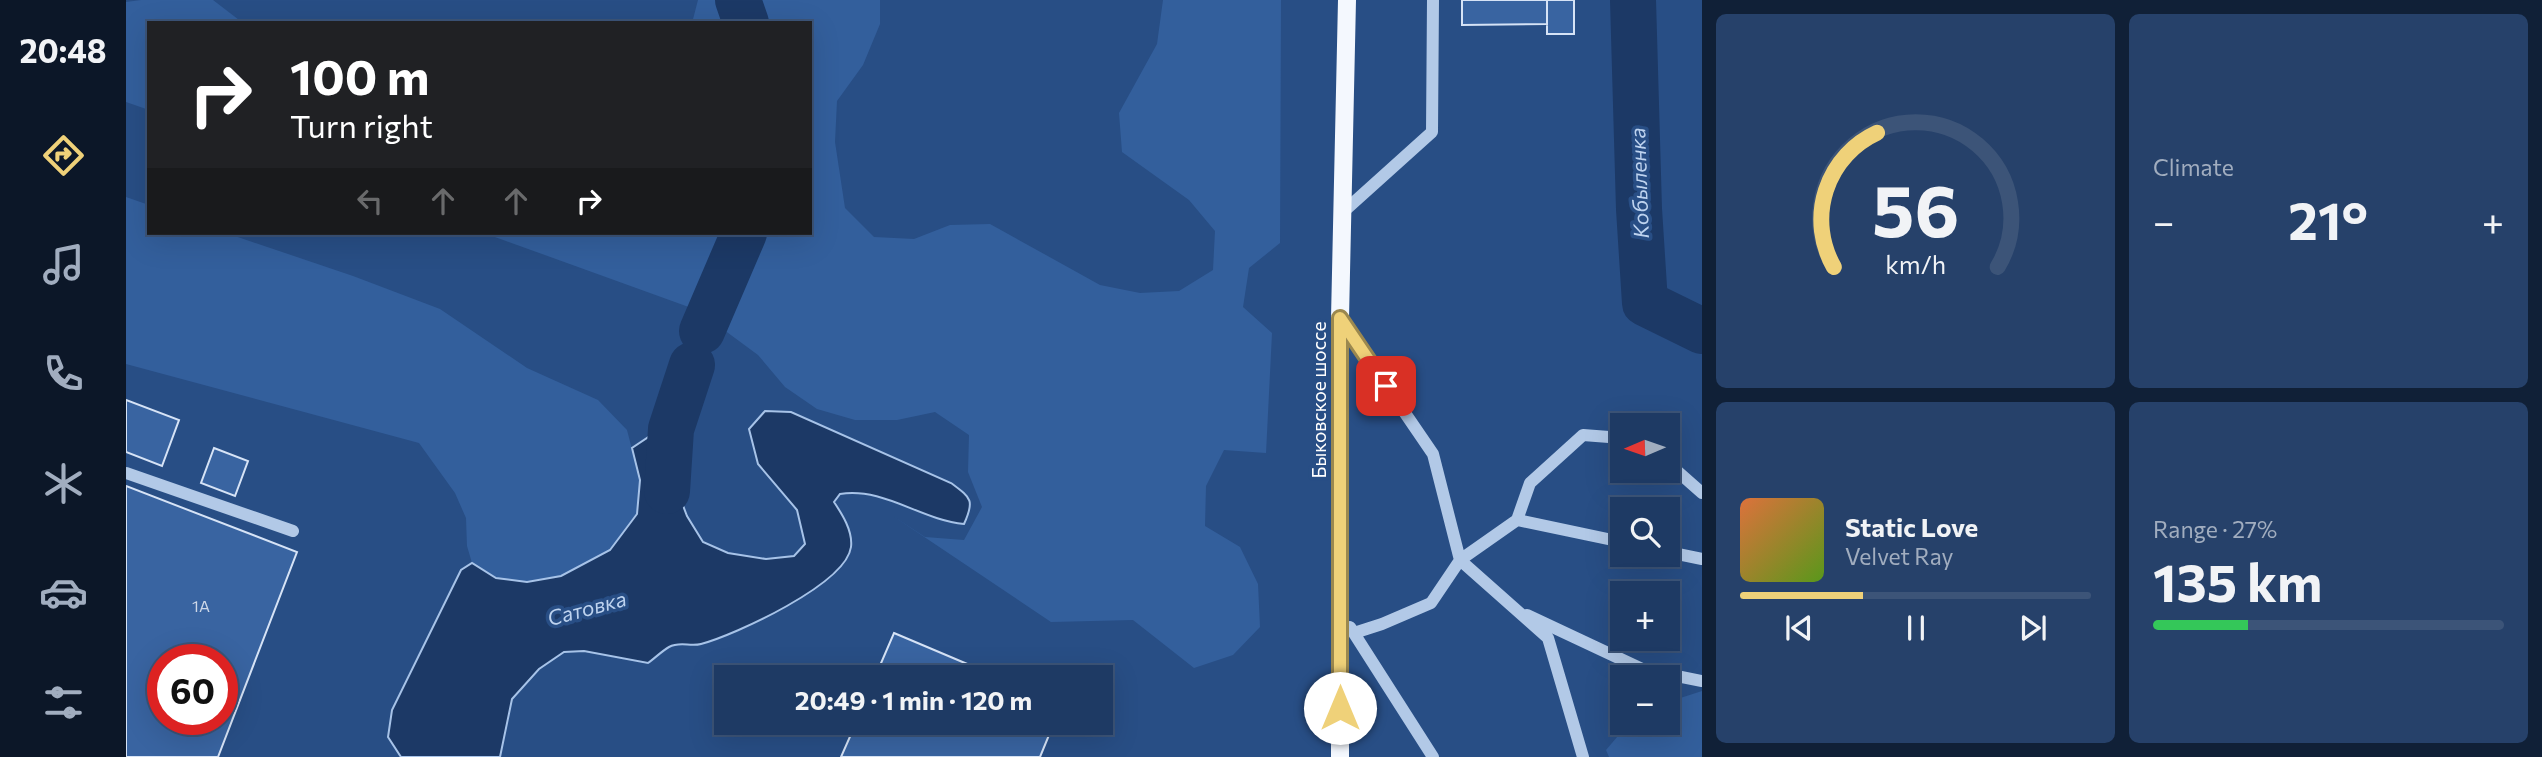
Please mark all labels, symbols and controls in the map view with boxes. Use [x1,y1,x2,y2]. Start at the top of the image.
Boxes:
text: 20:48 [19,30,107,70]
text: 100 m [290,45,429,105]
icon: right [175,49,266,140]
text: Turn right [290,105,433,145]
water label: Кобыленка [1624,127,1653,239]
icon: directions [39,131,88,180]
text: Climate [2153,153,2234,181]
text: 56 [1872,163,1959,252]
icon: left [351,182,389,220]
icon: ahead [424,182,462,220]
icon: ahead [497,182,535,220]
icon: right [570,182,608,220]
text: 21° [2288,187,2368,251]
text: − [2153,197,2175,244]
text: + [2482,197,2504,244]
icon: music [39,240,88,289]
text: km/h [1885,249,1946,279]
street label: Быковское шоссе [1307,322,1330,478]
icon: phone [39,349,88,398]
pin [1356,356,1416,416]
icon: arrive [1367,367,1405,405]
north arrow [1610,413,1680,483]
map controls [1610,413,1680,735]
icon: climate [39,459,88,508]
button: search [1610,497,1680,567]
text: Static Love [1845,511,1978,542]
text: Range · 27% [2153,515,2277,543]
text: Velvet Ray [1845,542,1953,570]
text: 135 km [2153,549,2322,613]
icon: car [39,568,88,617]
button: + [1610,581,1680,651]
water label: Сатовка [544,585,629,630]
house number: 1А [192,596,210,615]
icon: previous [1780,609,1818,647]
icon: pause [1897,609,1935,647]
icon: next [2014,609,2052,647]
speed limit sign: 60 [147,644,238,735]
button: − [1610,665,1680,735]
position arrow [1303,671,1377,745]
icon: filters [39,678,88,727]
text: 20:49 · 1 min · 120 m [795,684,1032,715]

